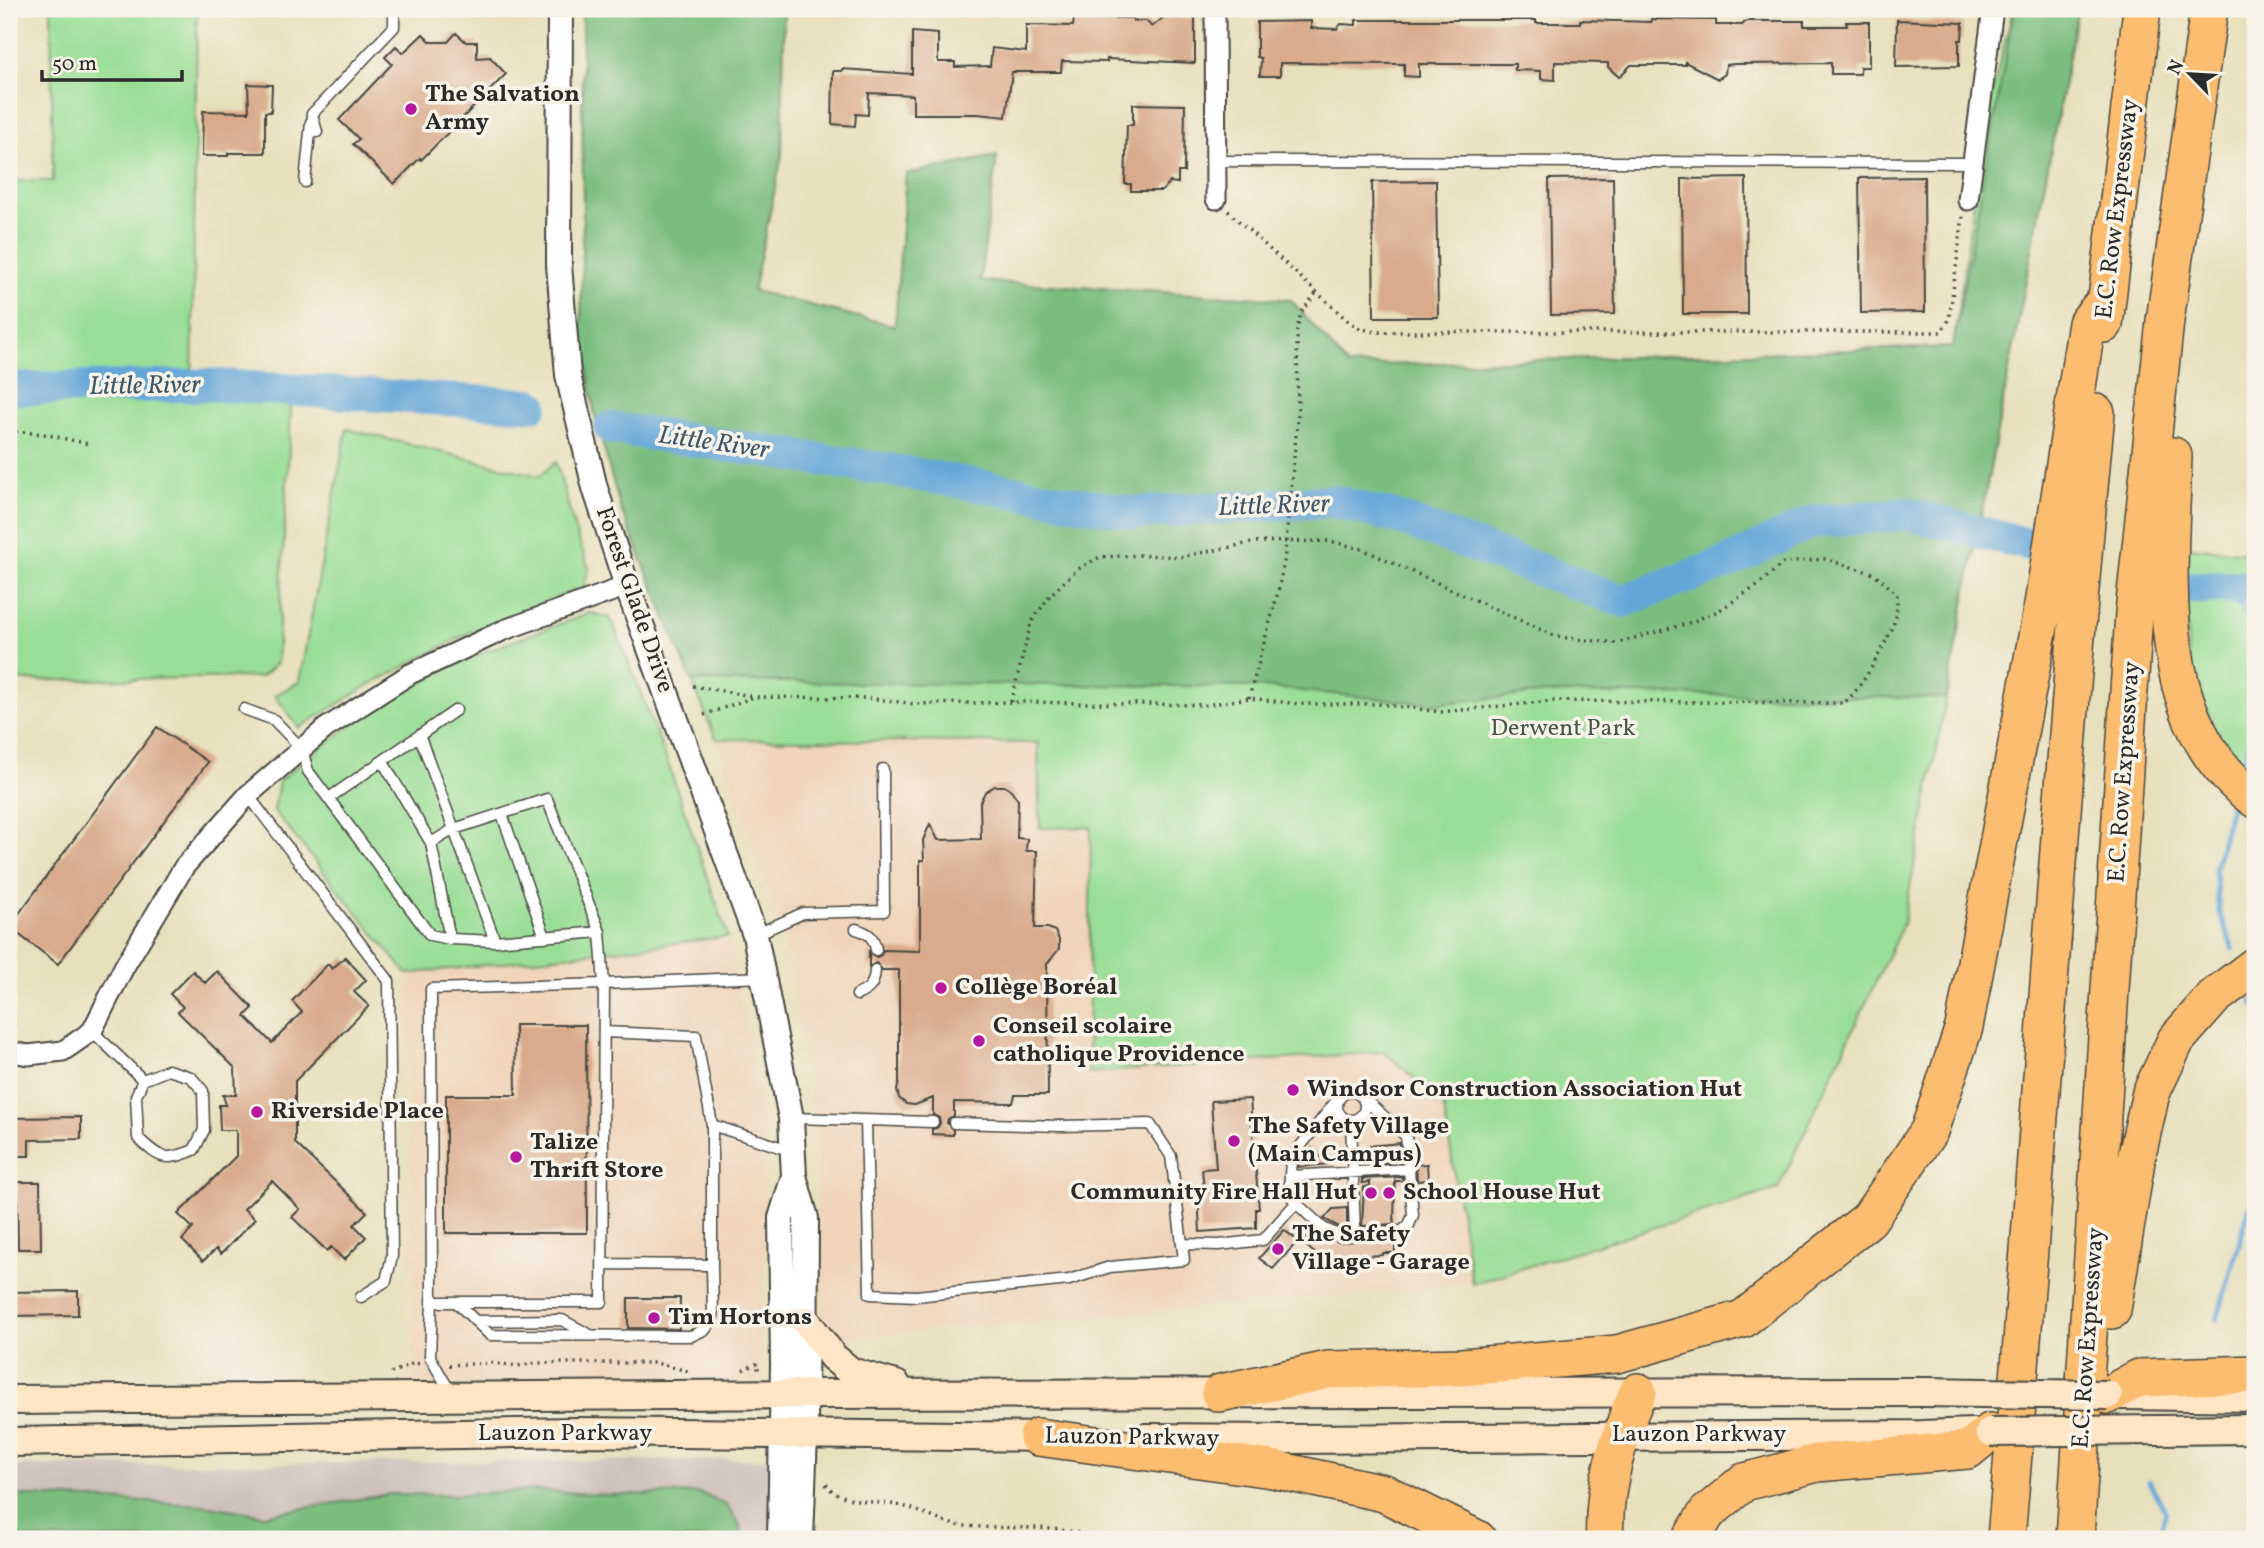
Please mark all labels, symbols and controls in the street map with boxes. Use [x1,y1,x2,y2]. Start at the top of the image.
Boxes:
scale bar [42,38,182,82]
north arrow [2156,38,2226,108]
text: 50 m [52,50,97,79]
text: N [2162,56,2191,79]
place label: The Salvation Army [425,78,580,140]
street label: E.C. Row Expressway [2088,97,2148,321]
marker: The Salvation Army [403,101,419,117]
water label: Little River [89,367,202,405]
water label: Little River [656,417,772,469]
water label: Little River [1217,486,1331,526]
street label: Forest Glade Drive [586,502,682,698]
street label: E.C. Row Expressway [2100,660,2150,884]
park label: Derwent Park [1490,712,1636,746]
place label: Collège Boréal [955,971,1117,1005]
marker: Collège Boréal [933,980,949,996]
place label: Conseil scolaire catholique Providence [993,1010,1245,1072]
marker: Conseil scolaire catholique Providence [971,1033,987,1049]
place label: Windsor Construction Association Hut [1307,1073,1742,1107]
marker: Windsor Construction Association Hut [1285,1082,1301,1098]
place label: Riverside Place [271,1095,444,1129]
marker: Riverside Place [249,1104,265,1120]
place label: The Safety Village (Main Campus) [1248,1110,1449,1172]
place label: Talize Thrift Store [530,1126,664,1188]
marker: The Safety Village (Main Campus) [1226,1133,1242,1149]
marker: Talize Thrift Store [508,1149,524,1165]
place label: Community Fire Hall Hut [1071,1176,1357,1210]
place label: School House Hut [1403,1176,1600,1210]
marker: Community Fire Hall Hut [1363,1185,1379,1201]
marker: School House Hut [1381,1185,1397,1201]
place label: The Safety Village - Garage [1292,1218,1470,1280]
street label: E.C. Row Expressway [2064,1226,2114,1450]
marker: The Safety Village - Garage [1270,1241,1286,1257]
place label: Tim Hortons [668,1301,812,1335]
marker: Tim Hortons [646,1310,662,1326]
street label: Lauzon Parkway [478,1417,652,1451]
street label: Lauzon Parkway [1612,1418,1786,1452]
street label: Lauzon Parkway [1044,1419,1220,1457]

